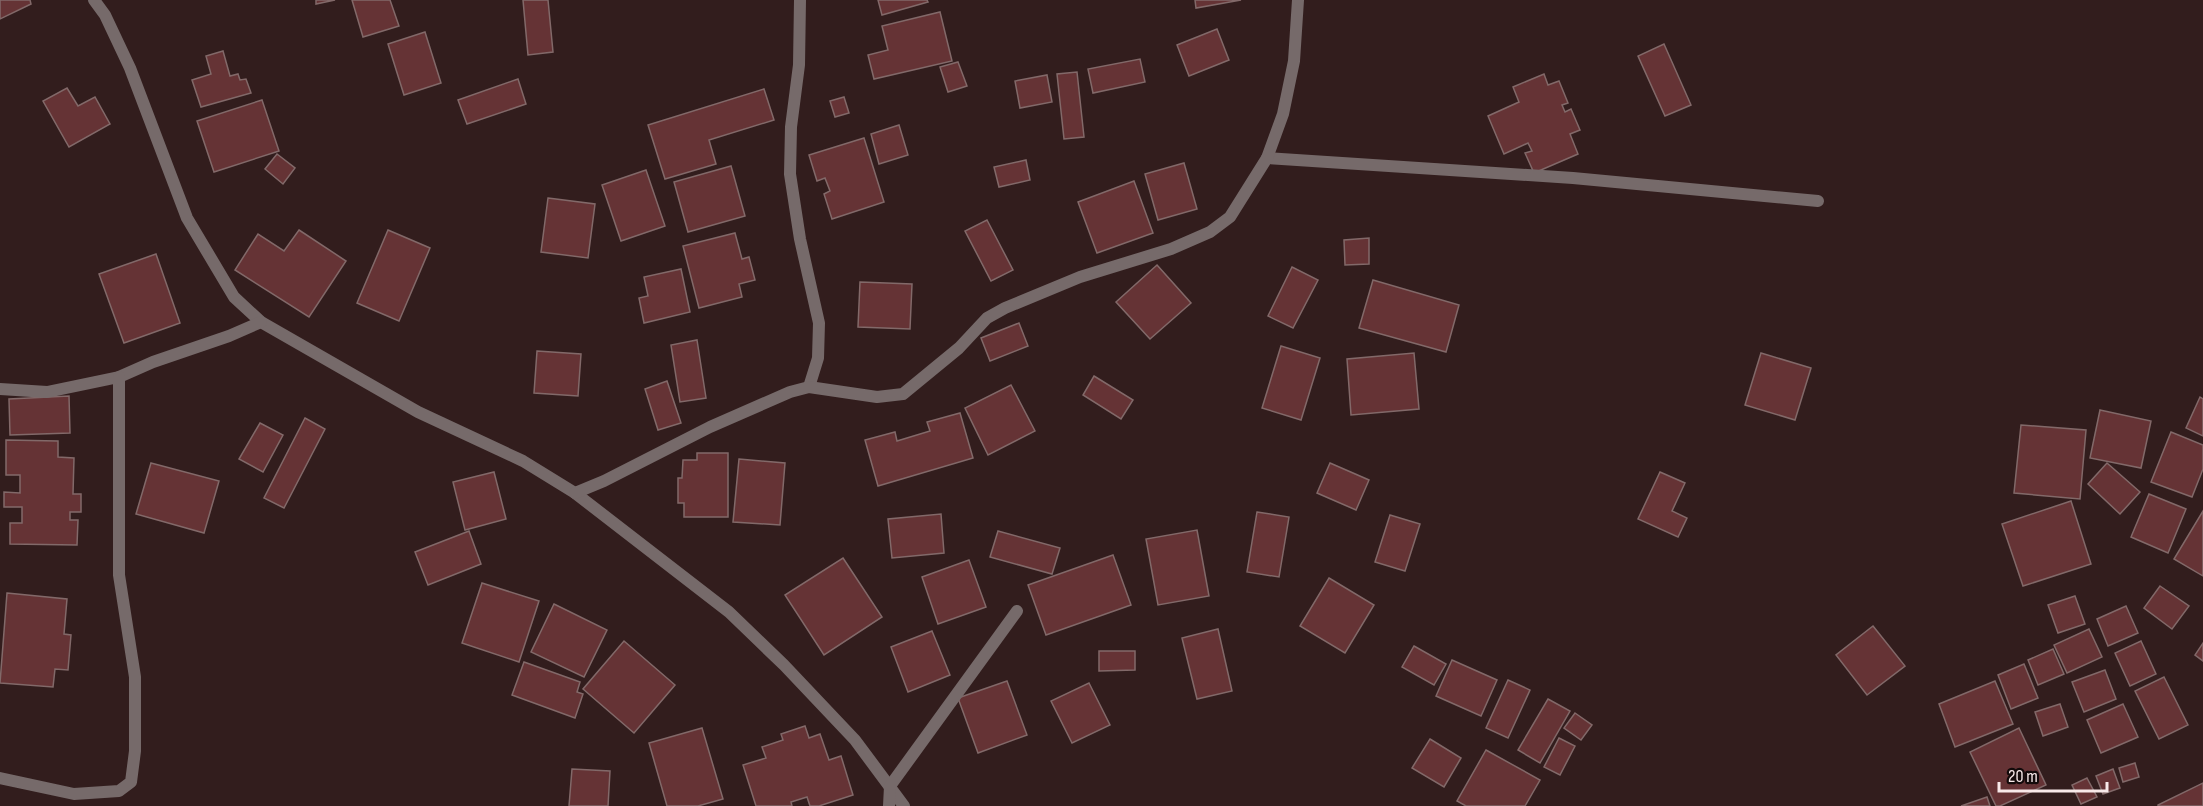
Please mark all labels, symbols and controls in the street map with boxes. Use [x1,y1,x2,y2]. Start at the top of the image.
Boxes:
scale bar [1999,755,2107,793]
text: 20 m [2008,766,2038,787]

